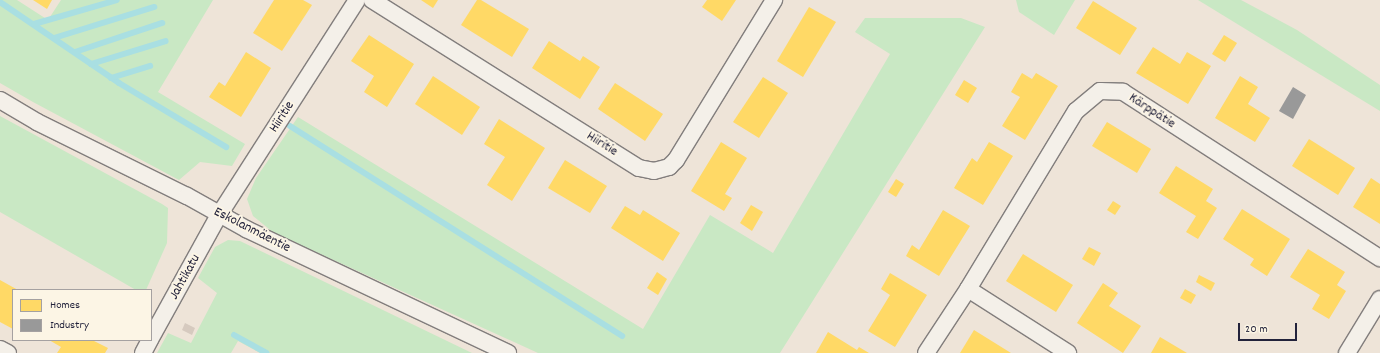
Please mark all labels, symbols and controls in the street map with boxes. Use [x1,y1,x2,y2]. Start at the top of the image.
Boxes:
street label: Kärppätie [1125,90,1179,132]
street label: Hiiritie [266,98,298,136]
street label: Hiiritie [583,128,621,160]
street label: Eskolanmäentie [211,204,293,256]
street label: Jahtikatu [166,251,204,303]
legend [12,289,152,341]
text: Homes [50,297,80,314]
scale bar [1240,315,1299,341]
text: Industry [50,317,89,334]
text: 20 m [1245,321,1268,338]

